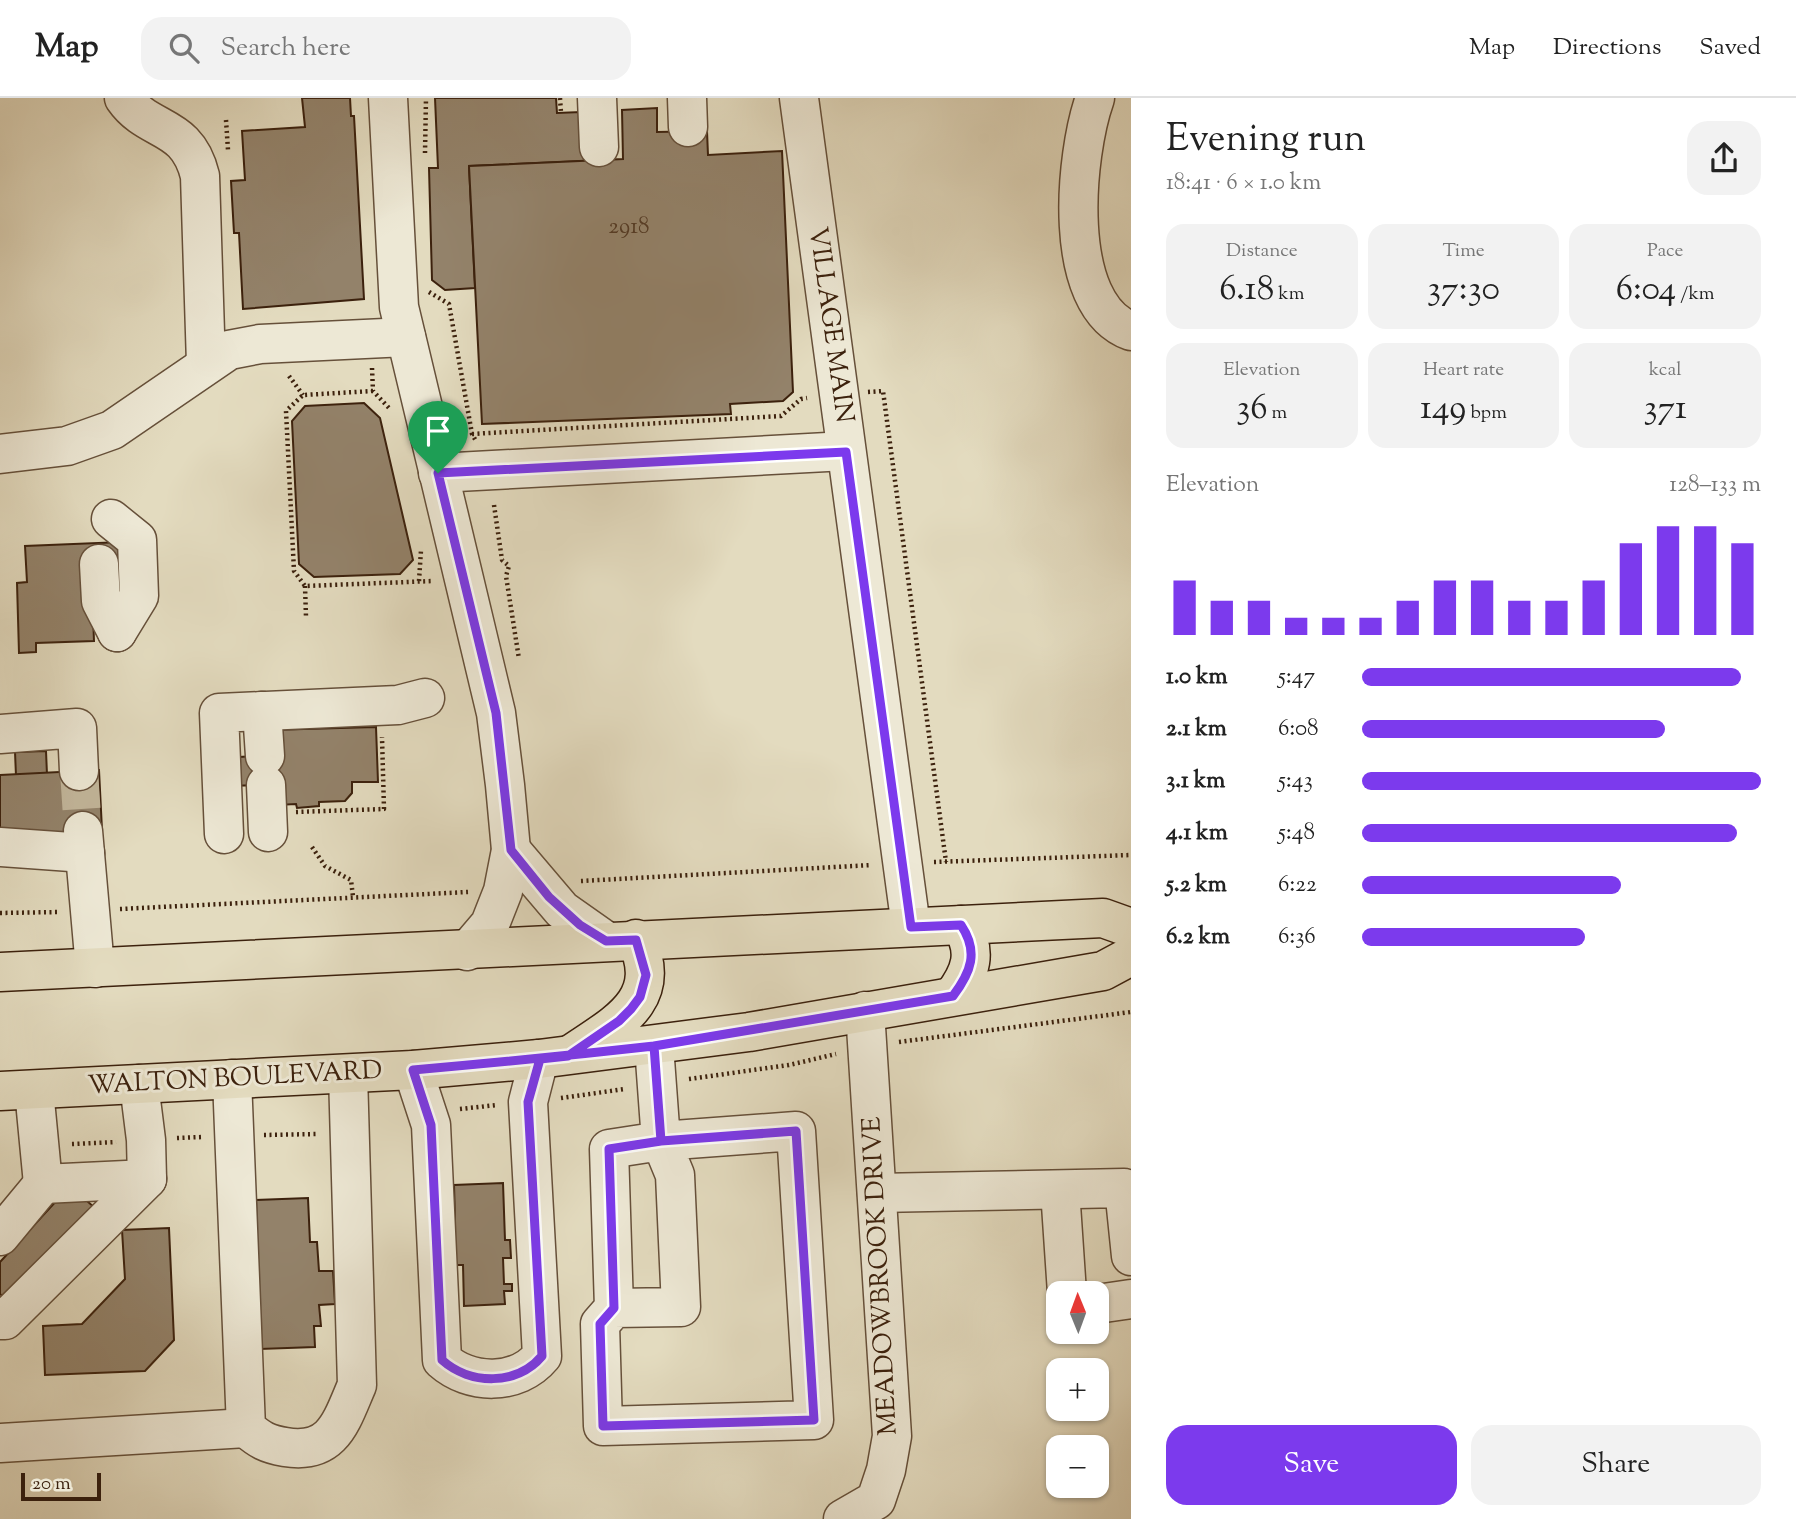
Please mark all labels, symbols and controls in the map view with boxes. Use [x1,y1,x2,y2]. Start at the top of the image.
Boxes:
search box [141,17,631,80]
text: Map [35,24,99,72]
icon: search [165,29,203,67]
text: Search here [221,30,351,67]
text: Map [1469,31,1515,65]
text: Directions [1553,31,1661,65]
text: Saved [1699,31,1761,65]
text: Evening run [1166,114,1366,168]
button: share [1687,121,1761,195]
text: 18:41 · 6 × 1.0 km [1166,167,1321,200]
house number: 2918 [608,211,650,244]
street label: VILLAGE MAIN [798,225,862,425]
text: Distance [1226,238,1298,265]
text: Time [1442,238,1485,265]
text: Pace [1647,238,1683,265]
text: 6.18 [1219,265,1274,316]
text: 37:30 [1427,265,1500,316]
text: 6:04 [1616,265,1676,316]
text: km [1274,281,1304,308]
text: /km [1676,281,1714,308]
text: Elevation [1223,357,1300,384]
text: Heart rate [1423,357,1504,384]
text: kcal [1649,357,1681,384]
text: 36 [1236,384,1268,435]
text: 149 [1420,384,1466,435]
text: 371 [1643,384,1687,435]
text: m [1268,400,1287,427]
text: bpm [1466,400,1507,427]
pin [408,401,468,473]
icon: arrive [419,412,457,450]
text: Elevation [1166,469,1259,502]
text: 128–133 m [1669,469,1761,502]
text: 1.0 km [1166,661,1228,694]
text: 5:47 [1278,661,1315,694]
text: 2.1 km [1166,713,1227,746]
text: 6:08 [1278,713,1319,746]
text: 3.1 km [1166,765,1225,798]
text: 5:43 [1278,765,1313,798]
text: 4.1 km [1166,817,1228,850]
text: 5:48 [1278,817,1315,850]
text: 5.2 km [1166,869,1227,902]
text: 6:22 [1278,869,1317,902]
text: 6.2 km [1166,921,1230,954]
text: 6:36 [1278,921,1316,954]
street label: WALTON BOULEVARD [87,1053,383,1105]
street label: MEADOWBROOK DRIVE [854,1115,908,1436]
north arrow [1046,1281,1110,1344]
map controls [1046,1281,1109,1498]
button: + [1046,1358,1109,1421]
button: Save [1166,1425,1457,1505]
button: Share [1471,1425,1761,1505]
button: − [1046,1435,1109,1498]
scale bar [21,1470,102,1502]
text: 20 m [32,1471,71,1498]

